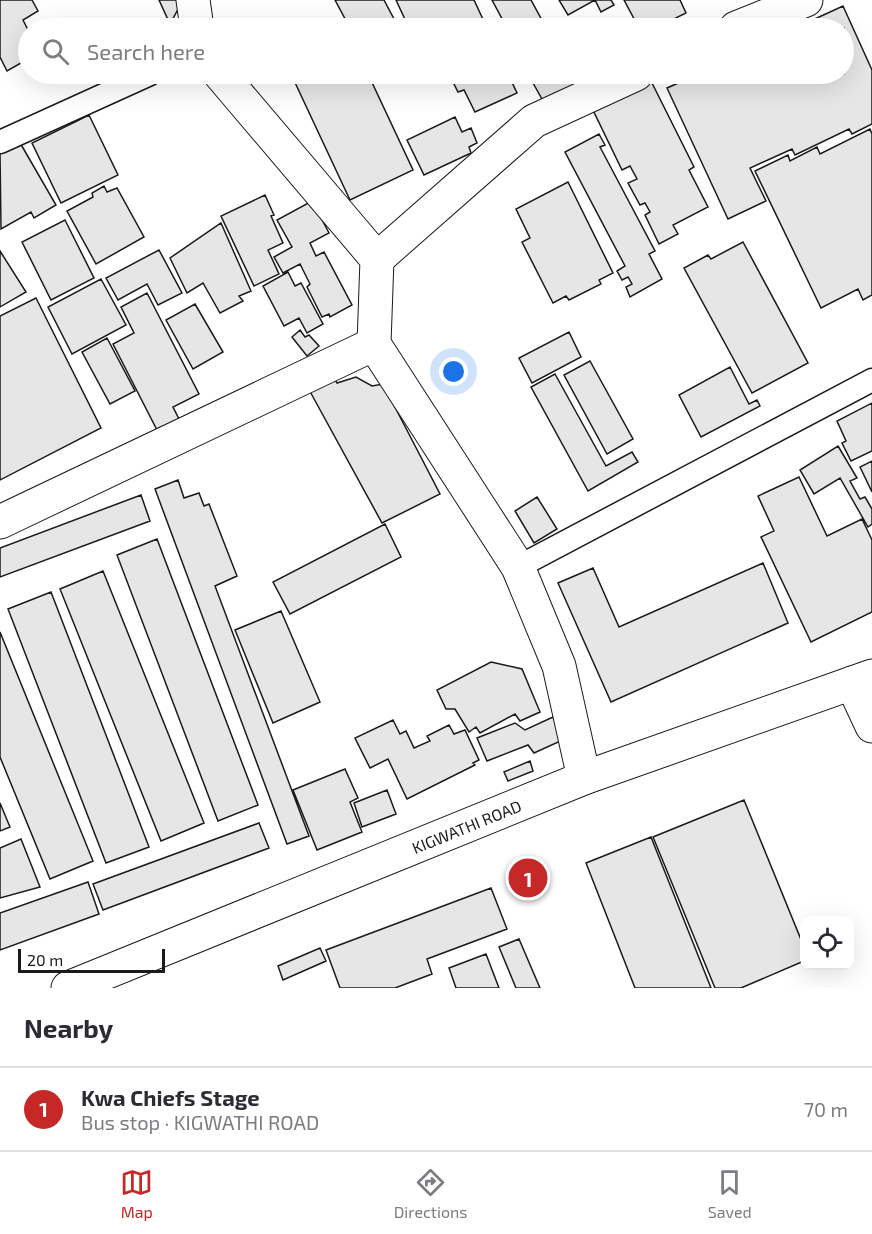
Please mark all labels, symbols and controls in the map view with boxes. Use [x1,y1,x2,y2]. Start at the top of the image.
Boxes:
search box [18,18,854,84]
icon: search [39,35,72,68]
text: Search here [87,38,205,64]
your location [439,357,468,386]
street label: KIGWATHI ROAD [409,795,524,857]
pin: 1 [508,856,548,900]
map controls [800,916,854,970]
button: locate [800,916,854,970]
scale bar [18,946,165,974]
text: 20 m [27,950,63,969]
text: Nearby [24,1012,113,1043]
text: Kwa Chiefs Stage [81,1084,260,1110]
text: 1 [39,1097,48,1121]
text: 70 m [804,1097,848,1121]
text: Bus stop · KIGWATHI ROAD [81,1110,319,1134]
tab: Map [120,1166,153,1221]
tab: Directions [394,1166,467,1221]
tab: Saved [708,1166,752,1221]

